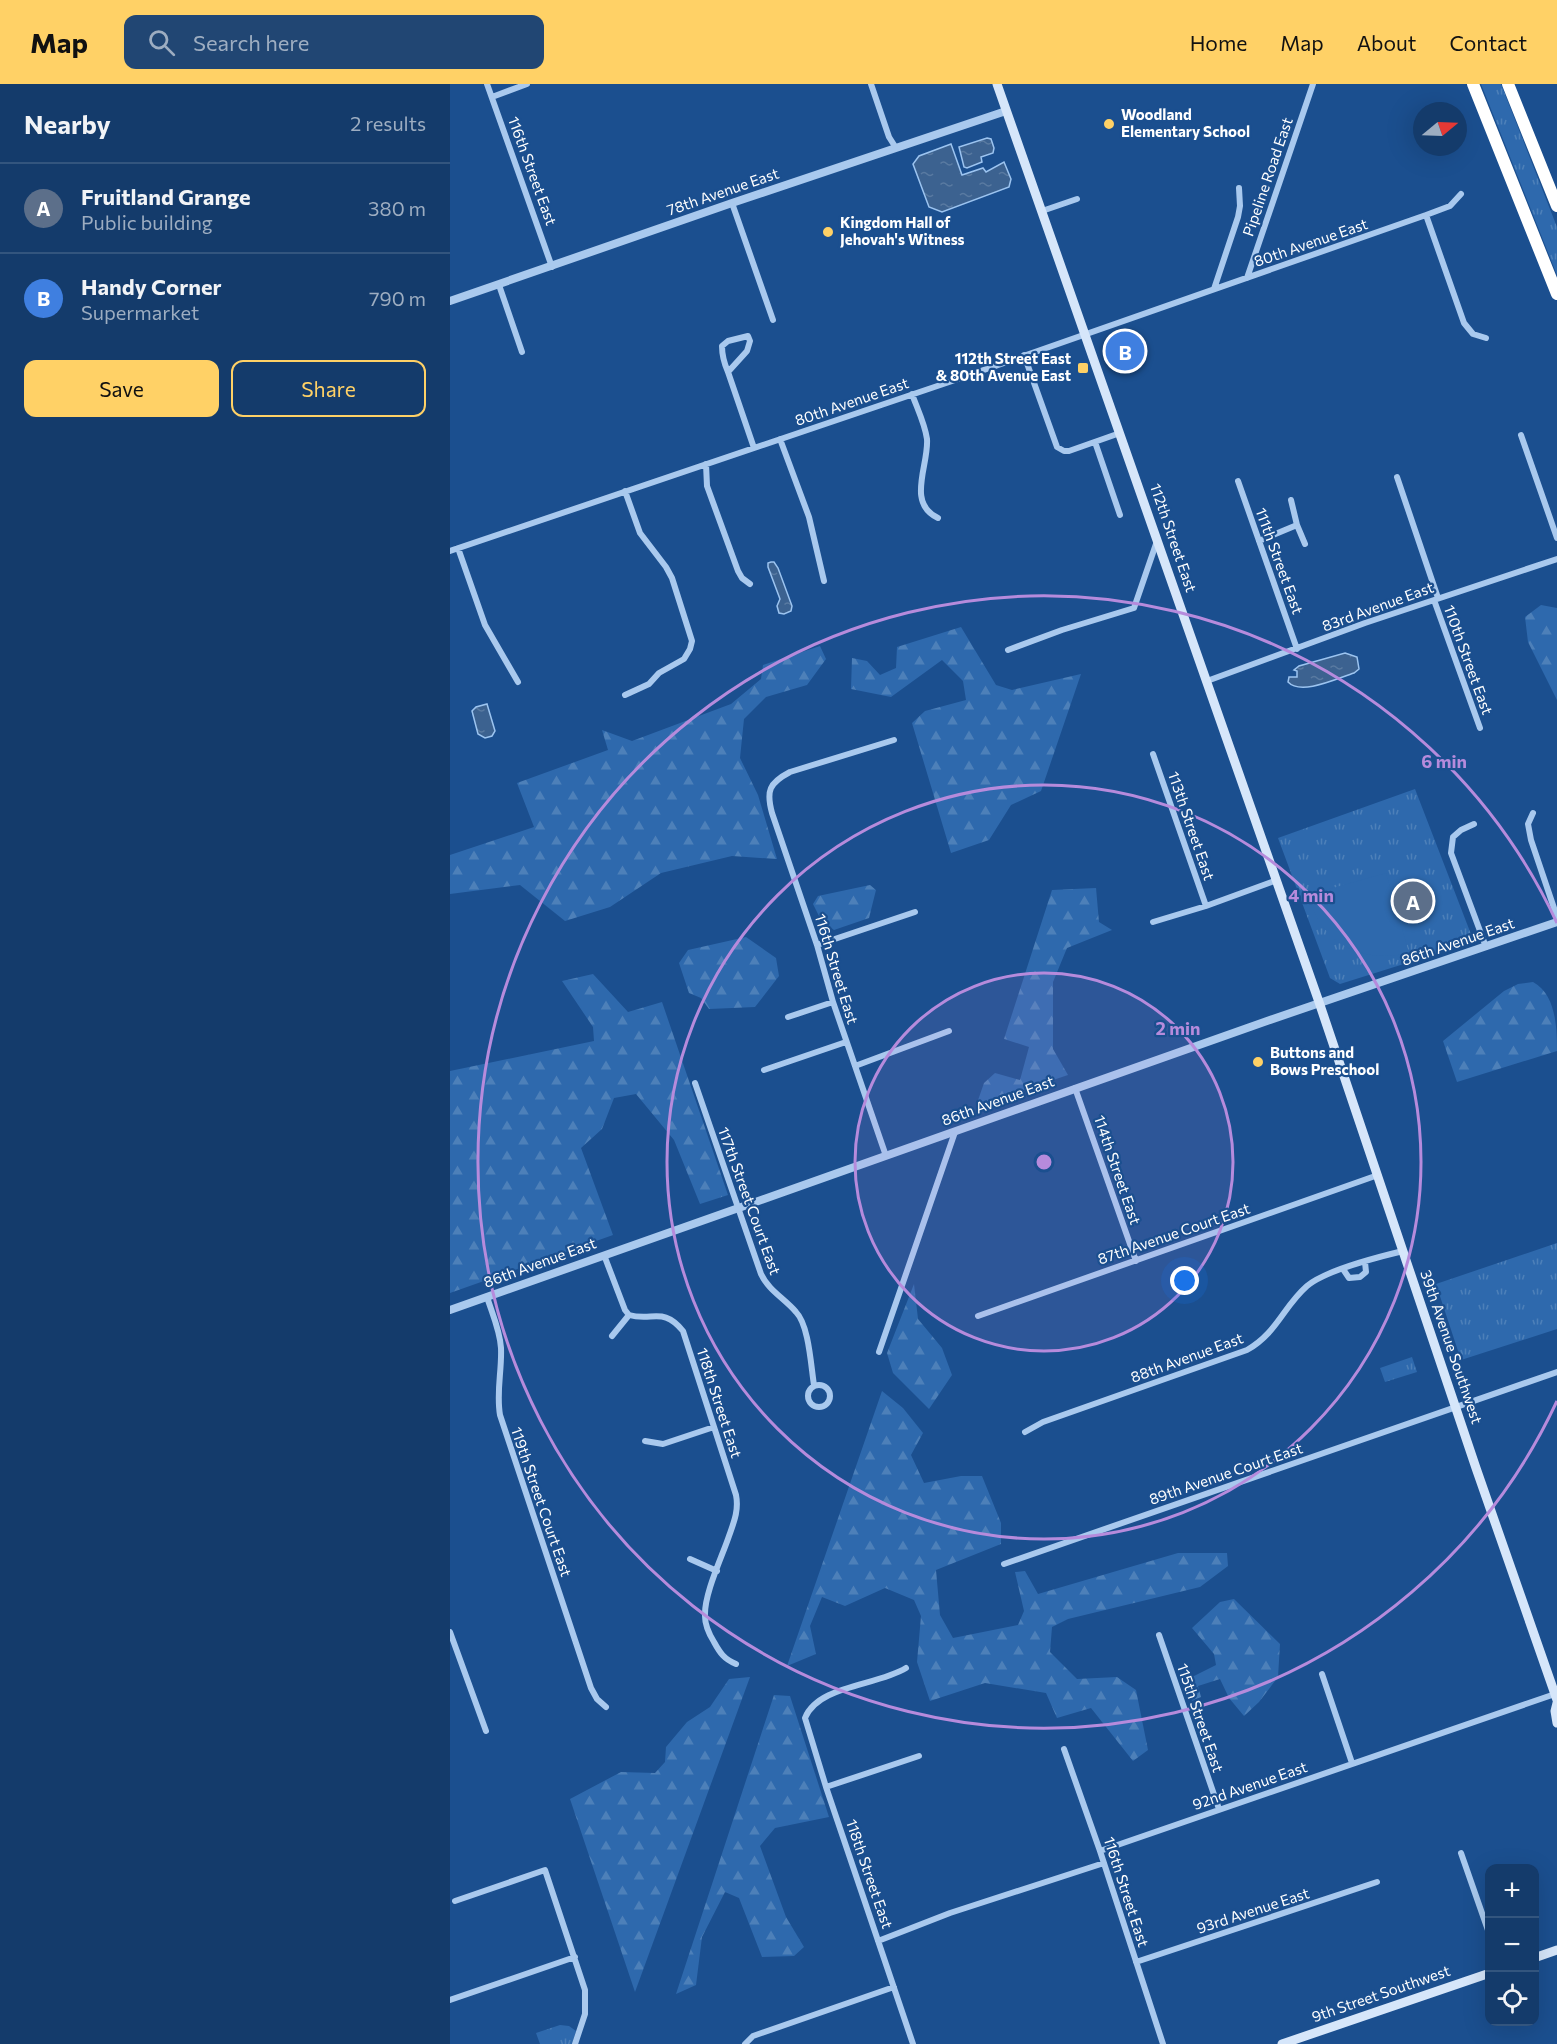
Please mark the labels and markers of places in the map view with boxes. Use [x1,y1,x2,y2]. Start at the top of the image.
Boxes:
place label: Woodland Elementary School [1121,105,1250,140]
marker: Woodland Elementary School [1102,117,1116,131]
place label: Kingdom Hall of Jehovah's Witness [840,213,965,248]
marker: Kingdom Hall of Jehovah's Witness [821,225,835,239]
pin: B [1106,328,1144,374]
place label: 112th Street East & 80th Avenue East [936,349,1071,384]
marker: 112th Street East & 80th Avenue East [1076,361,1090,375]
pin: A [1394,878,1432,924]
place label: Buttons and Bows Preschool [1270,1043,1379,1078]
marker: Buttons and Bows Preschool [1251,1055,1265,1069]
centre of rings [1034,1152,1054,1172]

